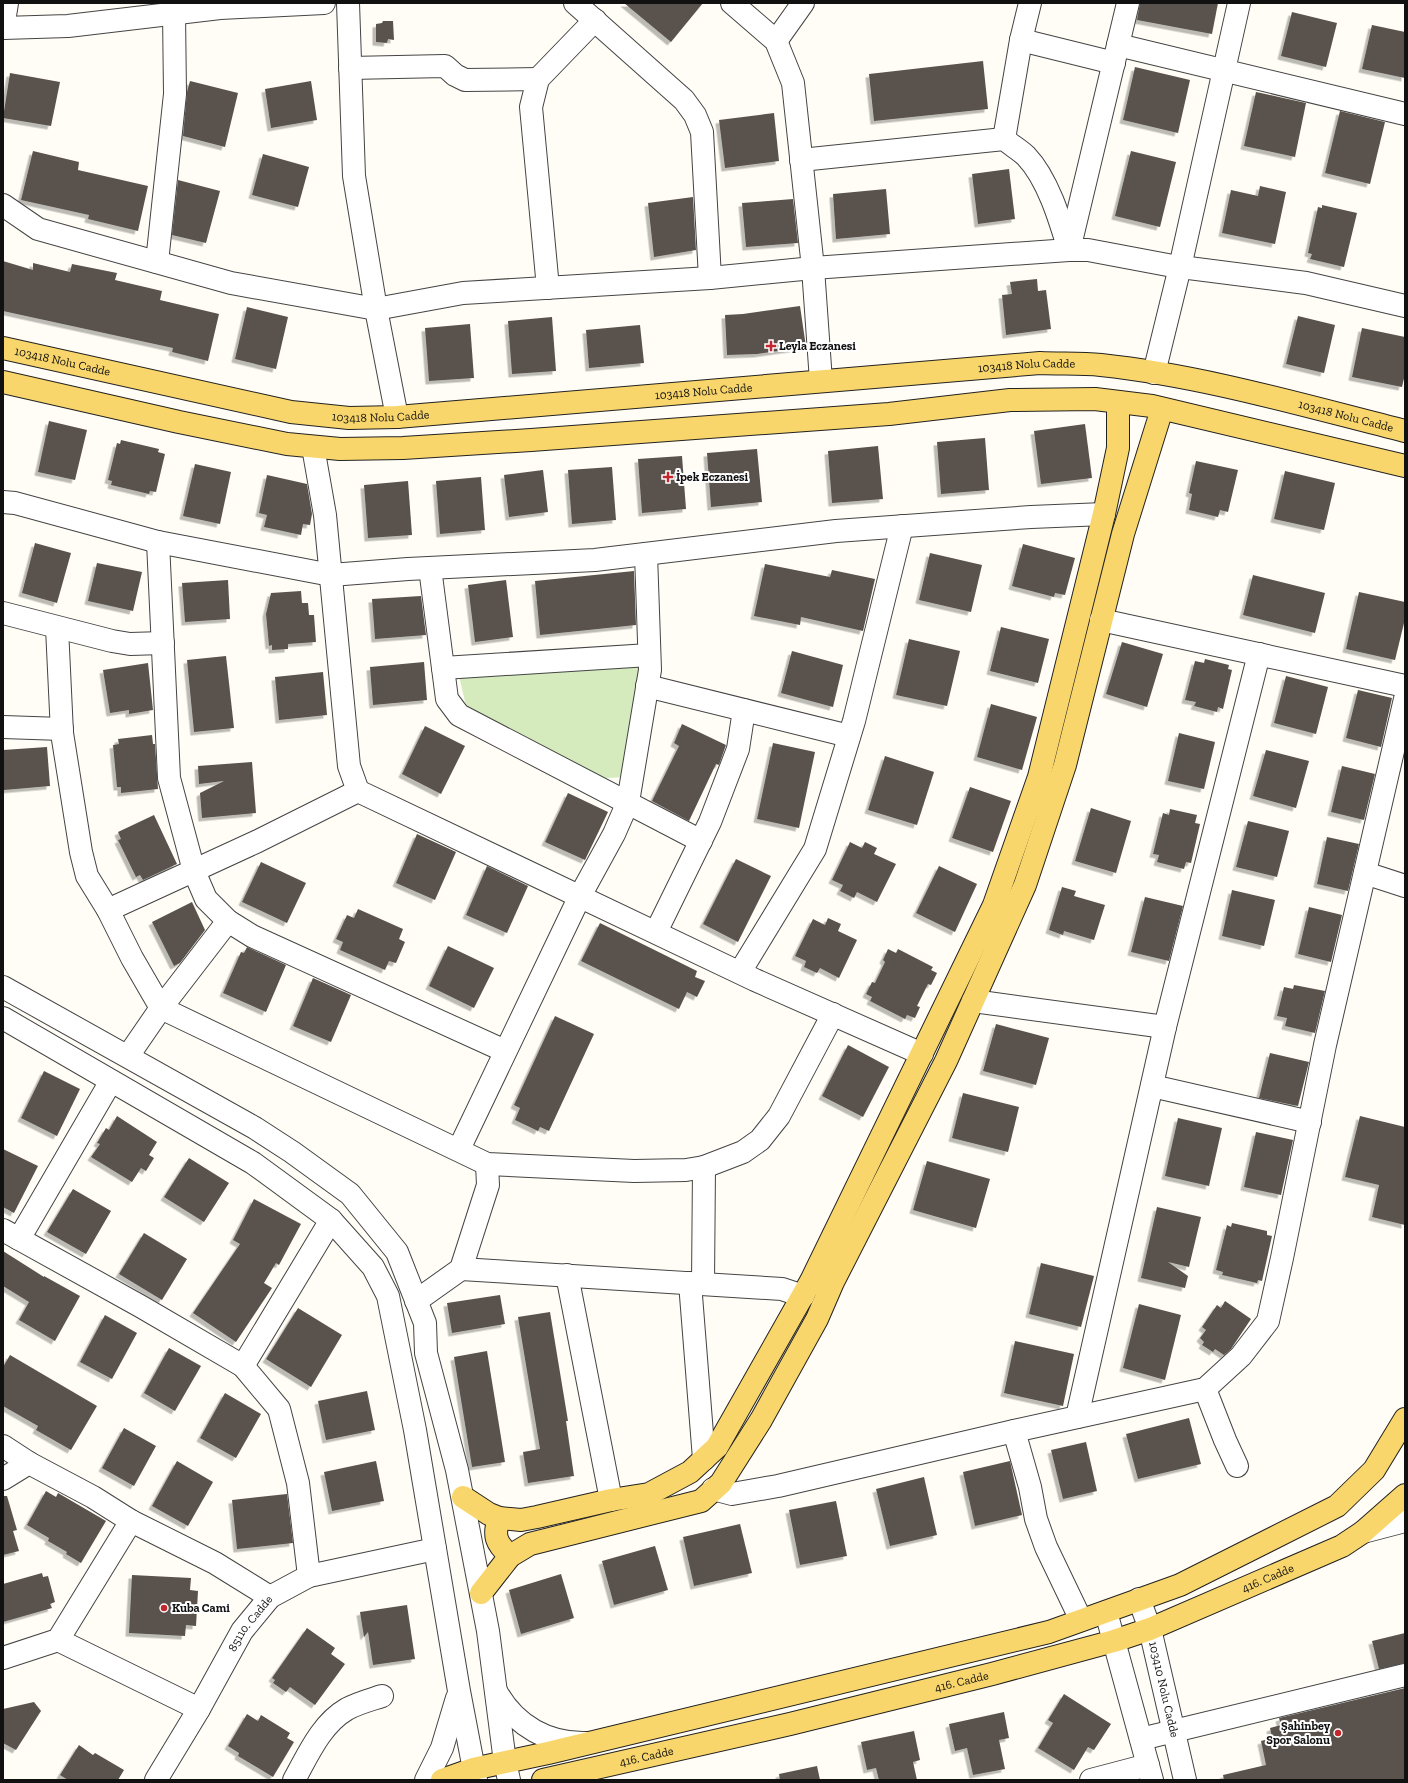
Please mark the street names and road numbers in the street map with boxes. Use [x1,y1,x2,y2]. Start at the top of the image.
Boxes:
street label: 103418 Nolu Cadde [13,344,112,379]
street label: 103418 Nolu Cadde [977,356,1076,375]
street label: 103418 Nolu Cadde [654,380,753,402]
street label: 103418 Nolu Cadde [1297,397,1395,435]
street label: 103418 Nolu Cadde [331,407,430,425]
street label: 416. Cadde [1240,1561,1296,1595]
street label: 85110. Cadde [225,1592,276,1654]
street label: 103410 Nolu Cadde [1146,1640,1182,1739]
street label: 416. Cadde [933,1668,990,1695]
street label: 416. Cadde [618,1744,675,1769]

